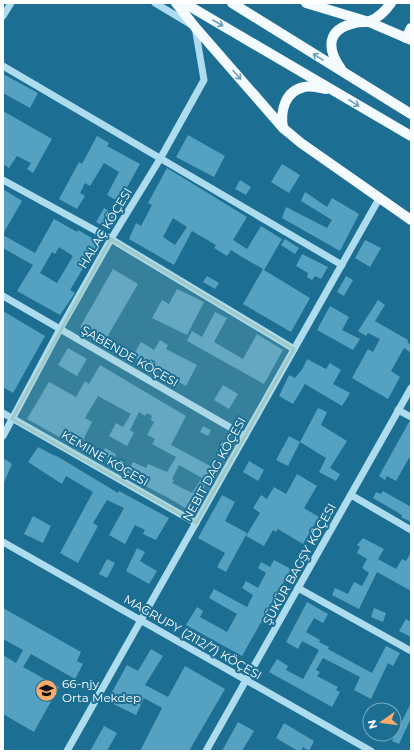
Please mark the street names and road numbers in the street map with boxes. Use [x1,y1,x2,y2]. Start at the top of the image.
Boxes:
street label: HALAÇ KÖÇESI [75,185,135,271]
street label: ŞABENDE KÖÇESI [79,322,181,390]
street label: NEBIT DAG KÖÇESI [179,414,249,524]
street label: KEMINE KÖÇESI [59,427,151,489]
street label: ŞÜKÜR BAGŞY KÖÇESI [259,500,339,628]
street label: MAGRUPY (2112/7) KÖÇESI [121,591,265,683]

